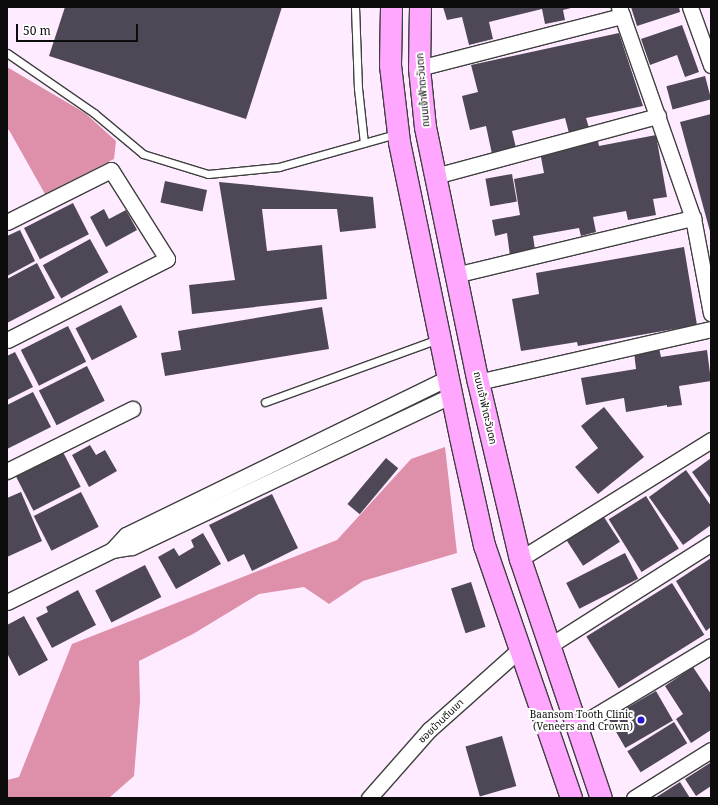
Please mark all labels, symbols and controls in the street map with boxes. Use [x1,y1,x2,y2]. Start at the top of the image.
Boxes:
scale bar [18,16,140,42]
text: 50 m [23,22,51,39]
street label: ถนนเจ้าฟ้าตะวันตก [414,52,432,128]
street label: ถนนเจ้าฟ้าตะวันตก [471,370,499,446]
street label: ซอยบ้านตีนเขา [416,696,466,746]
place label: Baansom Tooth Clinic (Veneers and Crown) [530,708,633,732]
marker: Baansom Tooth Clinic (Veneers and Crown) [636,715,646,725]

